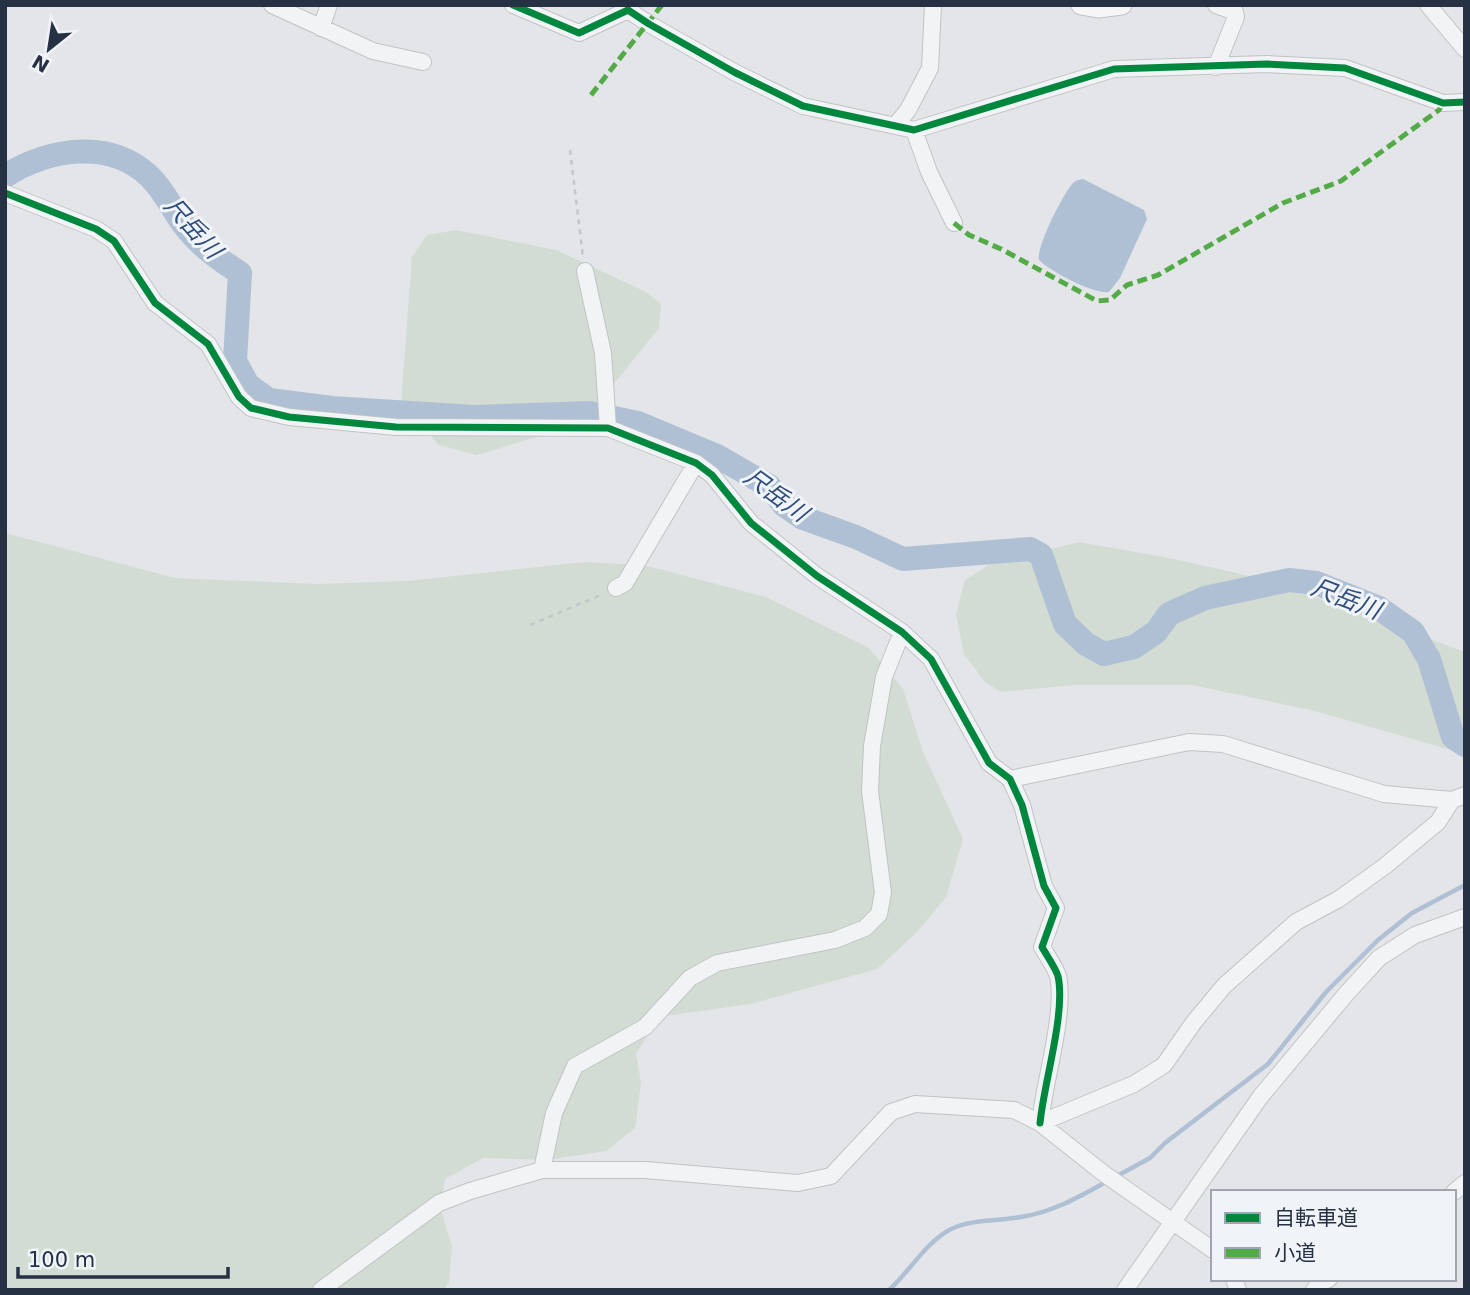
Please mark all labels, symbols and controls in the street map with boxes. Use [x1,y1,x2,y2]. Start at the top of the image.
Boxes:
north arrow [14,14,84,84]
text: N [28,50,53,77]
water label: 尺岳川 [159,192,230,266]
water label: 尺岳川 [739,463,816,529]
water label: 尺岳川 [1307,573,1387,626]
legend [1211,1190,1456,1281]
text: 自転車道 [1274,1206,1358,1230]
scale bar [18,1236,228,1280]
text: 小道 [1274,1241,1316,1265]
text: 100 m [28,1248,95,1272]

